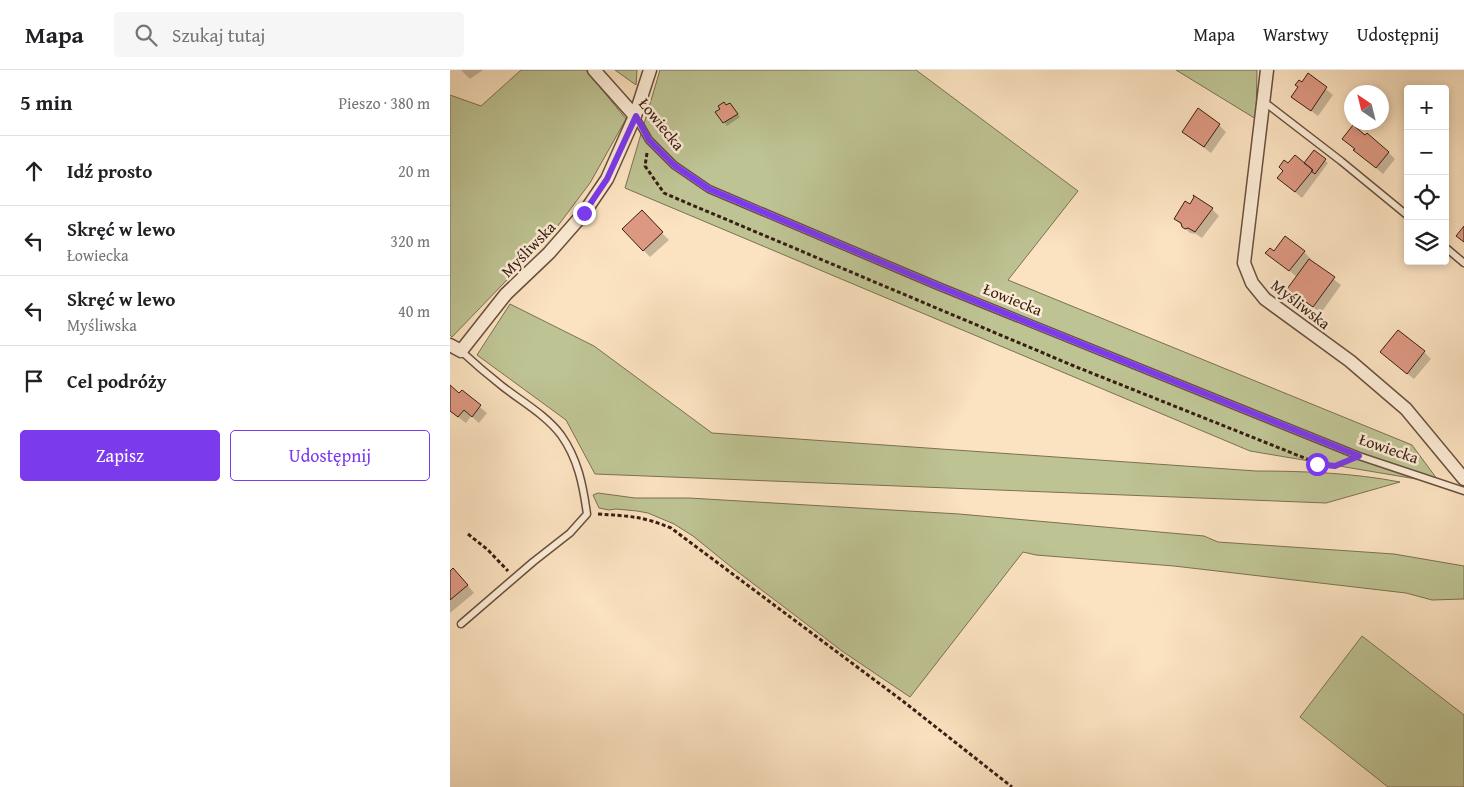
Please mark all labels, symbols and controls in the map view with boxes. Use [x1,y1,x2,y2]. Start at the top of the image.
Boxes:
search box [114,12,464,57]
text: Mapa [25,17,84,52]
icon: search [132,21,160,49]
text: Szukaj tutaj [172,21,265,49]
text: Mapa [1193,21,1235,48]
text: Warstwy [1263,21,1329,48]
text: Udostępnij [1357,21,1439,48]
north arrow [1344,85,1389,130]
map controls [1404,85,1449,265]
button: + [1404,85,1449,130]
text: 5 min [20,87,72,118]
text: Pieszo · 380 m [338,91,430,115]
street label: Łowiecka [633,93,691,156]
button: − [1404,130,1449,175]
icon: ahead [20,157,48,185]
text: Idź prosto [67,157,152,185]
text: 20 m [398,159,430,183]
button: locate [1404,175,1449,220]
route end [573,202,596,225]
text: Skręć w lewo [67,215,175,243]
street label: Myśliwska [495,215,561,282]
button: layers [1404,220,1449,265]
icon: left [20,227,48,255]
text: 320 m [390,229,430,253]
text: Łowiecka [67,243,129,267]
street label: Myśliwska [1266,273,1336,335]
street label: Łowiecka [980,276,1046,322]
text: Skręć w lewo [67,285,175,313]
icon: left [20,297,48,325]
text: 40 m [398,299,430,323]
text: Myśliwska [67,313,137,337]
icon: arrive [20,367,48,395]
text: Cel podróży [67,367,167,395]
street label: Łowiecka [1356,427,1422,470]
button: Zapisz [20,430,220,481]
button: Udostępnij [230,430,430,481]
route start [1306,453,1329,476]

